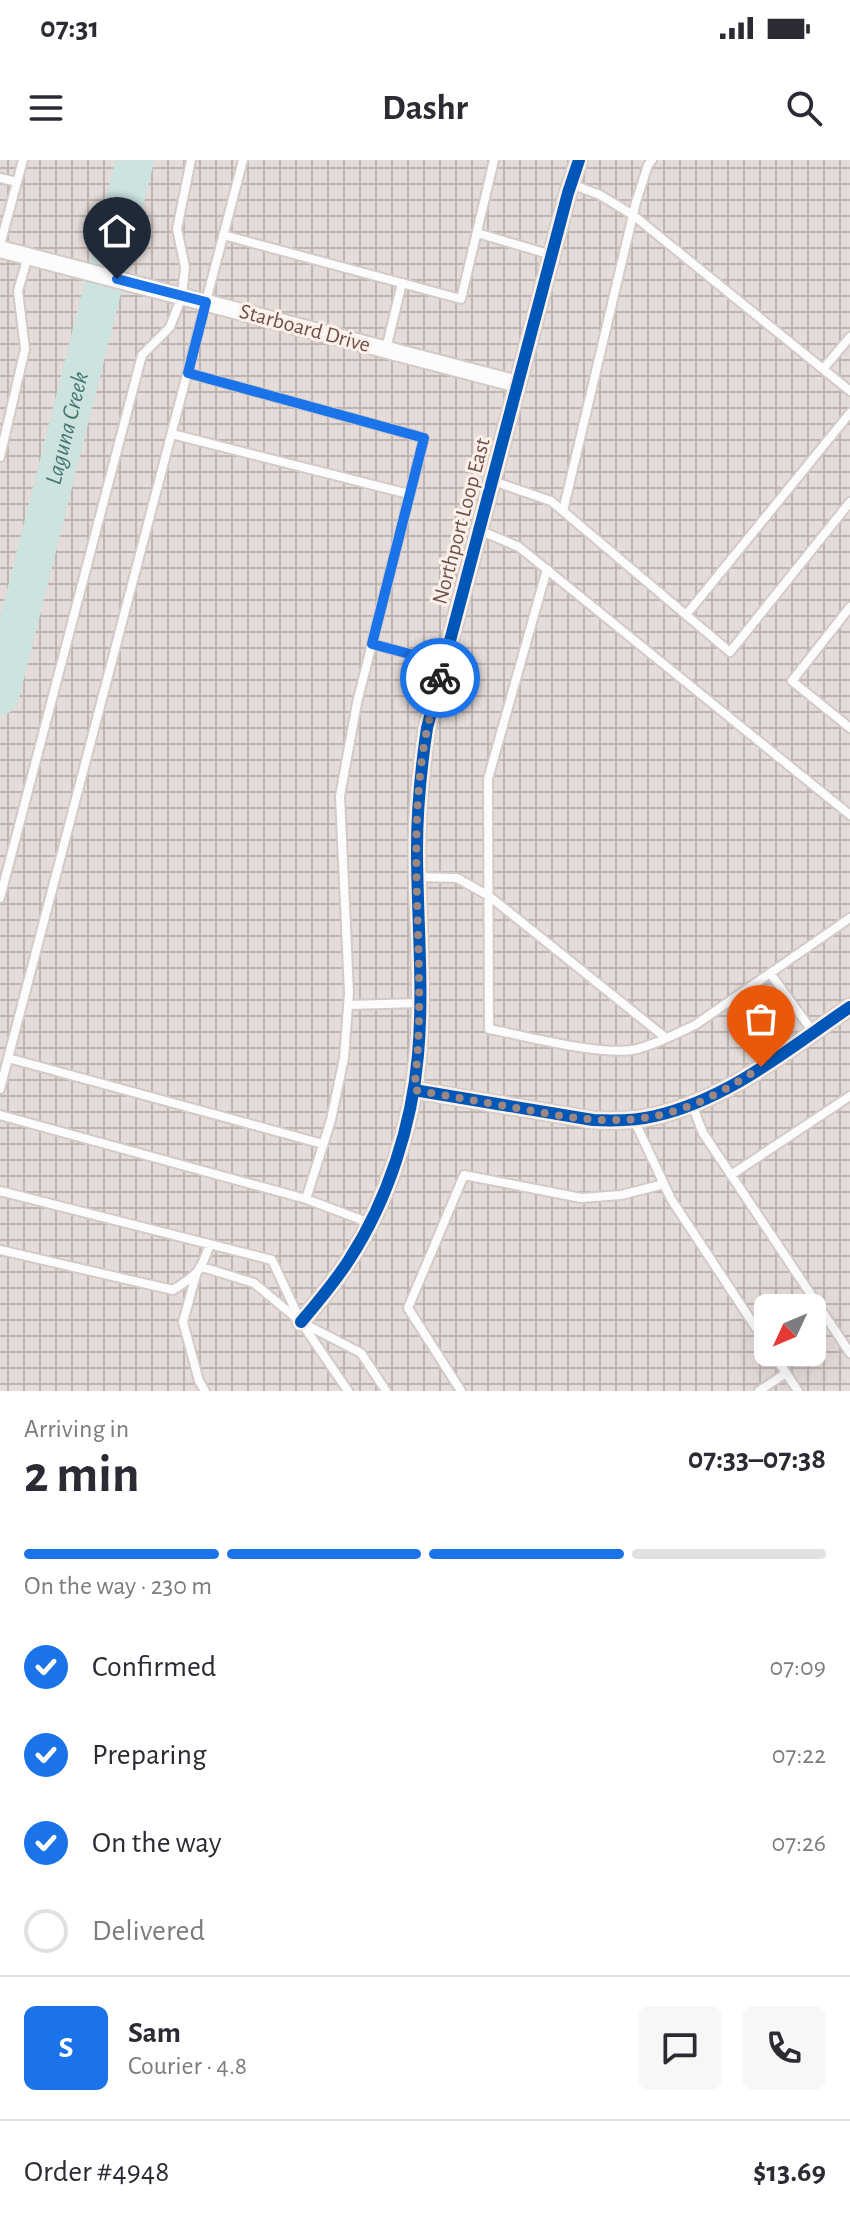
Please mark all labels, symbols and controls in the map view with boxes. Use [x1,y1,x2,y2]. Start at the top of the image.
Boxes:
text: 07:31 [40,13,99,43]
icon: menu [24,86,68,130]
icon: search [782,86,826,130]
text: Dashr [382,90,468,126]
pin [83,197,151,279]
icon: home [95,209,139,253]
street label: Starboard Drive [237,300,373,356]
water label: Laguna Creek [42,369,93,487]
street label: Northport Loop East [428,436,494,606]
courier [400,638,480,718]
icon: bike [418,656,462,700]
pin [727,985,795,1067]
icon: bag [739,997,783,1041]
north arrow [754,1294,826,1366]
map controls [754,1294,826,1366]
text: Arriving in [24,1416,129,1442]
text: 07:33–07:38 [688,1444,826,1474]
text: 2 min [24,1449,139,1501]
text: On the way · 230 m [24,1573,212,1599]
icon: check [24,1645,68,1689]
text: Confirmed [92,1652,216,1682]
text: 07:09 [770,1654,826,1680]
icon: check [24,1733,68,1777]
text: Preparing [92,1740,207,1770]
text: 07:22 [772,1742,826,1768]
icon: check [24,1821,68,1865]
text: On the way [92,1828,221,1858]
text: 07:26 [771,1830,826,1856]
text: Delivered [92,1916,205,1946]
button: chat [638,2006,722,2090]
button: phone [742,2006,826,2090]
text: Sam [128,2018,181,2048]
text: S [59,2033,73,2063]
text: Courier · 4.8 [128,2053,247,2079]
text: Order #4948 [24,2157,169,2187]
text: $13.69 [753,2157,826,2187]

